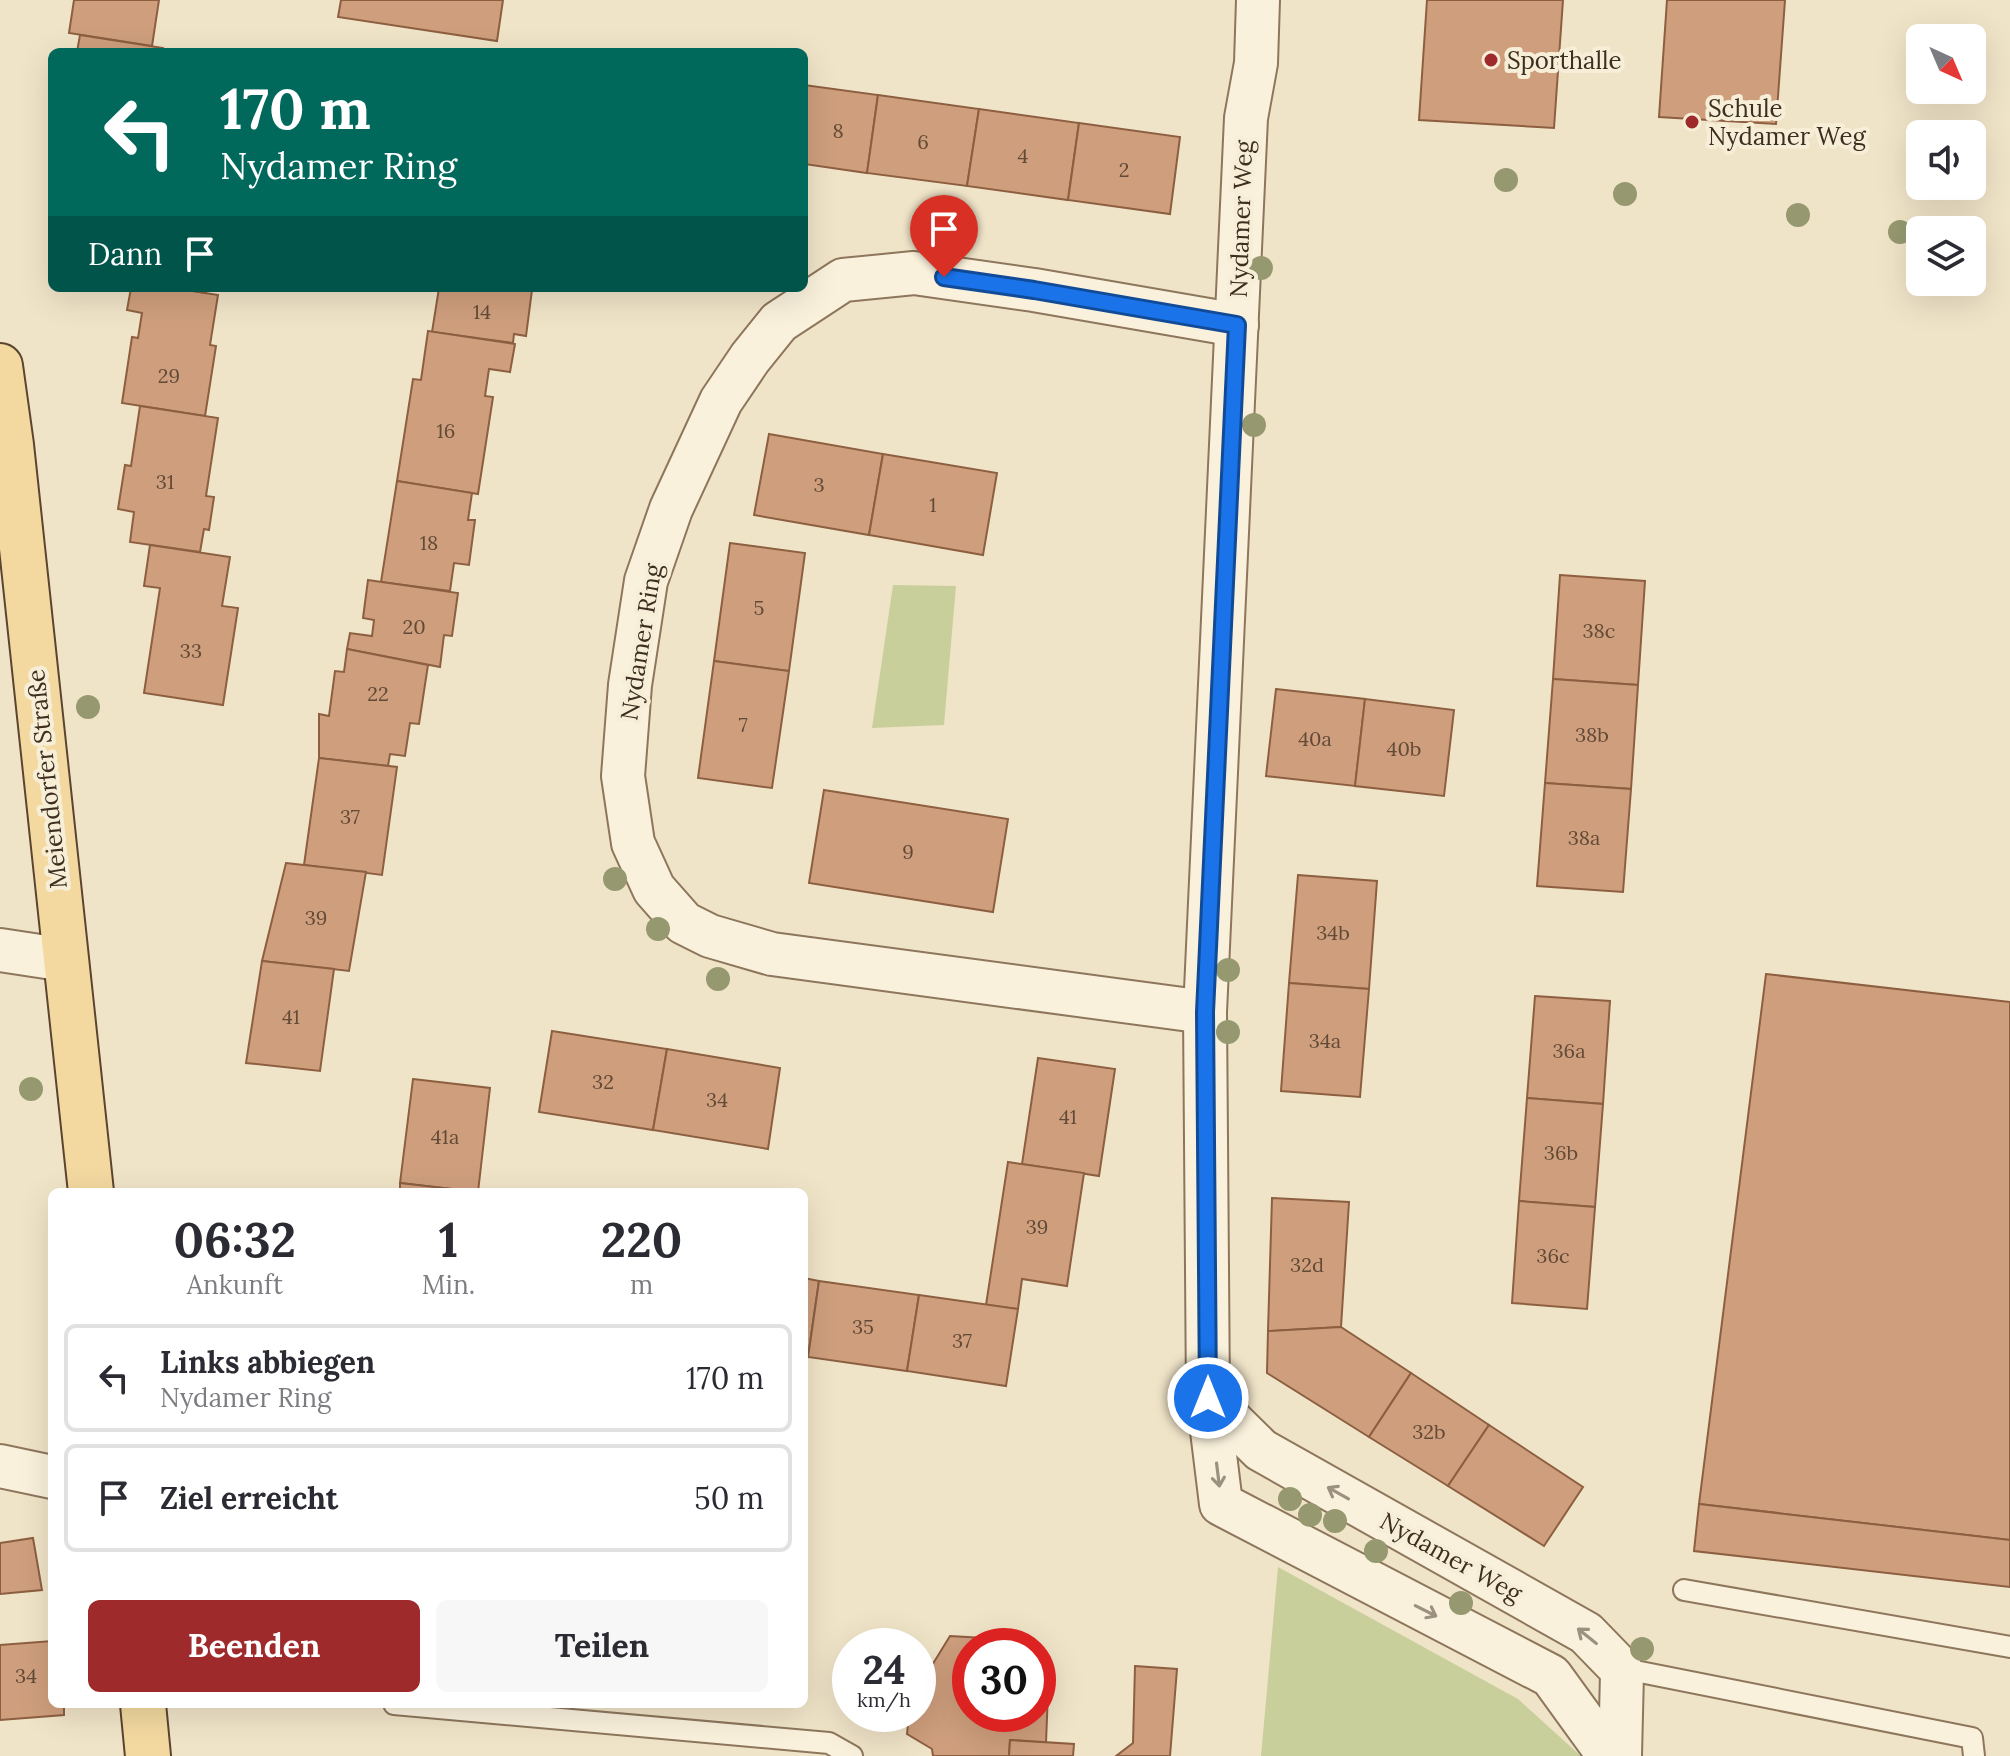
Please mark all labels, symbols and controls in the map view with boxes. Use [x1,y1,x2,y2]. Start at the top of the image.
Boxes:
north arrow [1906,24,1986,104]
map controls [1906,24,1986,296]
place label: Sporthalle [1507,45,1622,76]
marker: Sporthalle [1482,51,1500,69]
text: 170 m [220,73,371,144]
icon: left [88,80,192,184]
place label: Schule Nydamer Weg [1708,93,1866,152]
marker: Schule Nydamer Weg [1683,113,1701,131]
house number: 8 [832,118,844,143]
button: sound [1906,120,1986,200]
house number: 6 [917,129,929,154]
street label: Nydamer Weg [1223,139,1259,298]
text: Nydamer Ring [220,143,457,189]
house number: 4 [1018,143,1029,168]
house number: 2 [1119,157,1129,182]
pin [910,195,978,277]
icon: arrive [922,207,966,251]
button: layers [1906,216,1986,296]
icon: arrive [178,232,222,276]
text: Dann [88,235,162,273]
house number: 14 [473,299,491,324]
house number: 29 [158,363,180,388]
house number: 16 [437,418,455,443]
house number: 31 [156,469,174,494]
house number: 3 [813,472,825,497]
house number: 1 [929,492,937,517]
house number: 18 [420,530,438,555]
street label: Nydamer Ring [613,561,669,723]
house number: 5 [754,595,764,620]
house number: 20 [402,614,426,639]
house number: 38c [1582,618,1616,643]
house number: 33 [180,638,202,663]
street label: Meiendorfer Straße [20,668,74,890]
house number: 22 [367,681,389,706]
house number: 7 [738,712,748,737]
house number: 38b [1575,722,1609,747]
house number: 40a [1298,726,1332,751]
house number: 40b [1387,736,1421,761]
house number: 37 [340,804,360,829]
house number: 38a [1568,825,1600,850]
house number: 9 [902,839,914,864]
house number: 39 [305,905,327,930]
house number: 34b [1316,920,1350,945]
house number: 41 [282,1004,300,1029]
house number: 34a [1309,1028,1341,1053]
house number: 36a [1552,1038,1586,1063]
house number: 32 [592,1069,614,1094]
house number: 34 [706,1087,728,1112]
house number: 41 [1059,1104,1077,1129]
house number: 41a [431,1124,459,1149]
house number: 36b [1544,1140,1578,1165]
text: 06:32 [174,1209,296,1270]
text: 1 [439,1209,458,1270]
text: 220 [601,1209,682,1270]
house number: 39 [1026,1214,1048,1239]
house number: 36c [1536,1243,1570,1268]
house number: 32d [1290,1252,1324,1277]
text: Ankunft [187,1268,283,1301]
text: Min. [422,1268,475,1301]
text: m [630,1268,653,1301]
house number: 35 [852,1314,874,1339]
house number: 37 [952,1328,972,1353]
text: Links abbiegen [160,1343,375,1381]
icon: left [92,1356,136,1400]
position arrow [1166,1356,1250,1440]
text: 170 m [686,1359,764,1397]
text: Nydamer Ring [160,1381,331,1414]
house number: 32b [1412,1419,1446,1444]
one-way arrow [1210,1461,1225,1488]
icon: arrive [92,1476,136,1520]
text: Ziel erreicht [160,1479,338,1517]
text: 50 m [694,1479,764,1517]
one-way arrow [1327,1485,1350,1501]
street label: Nydamer Weg [1375,1505,1528,1609]
button: Beenden [88,1600,420,1692]
button: Teilen [436,1600,768,1692]
one-way arrow [1414,1603,1437,1619]
speed limit sign: 30 [952,1628,1056,1732]
one-way arrow [1577,1628,1598,1646]
text: 24 [862,1644,906,1695]
house number: 34 [15,1663,37,1688]
text: km/h [857,1687,911,1712]

